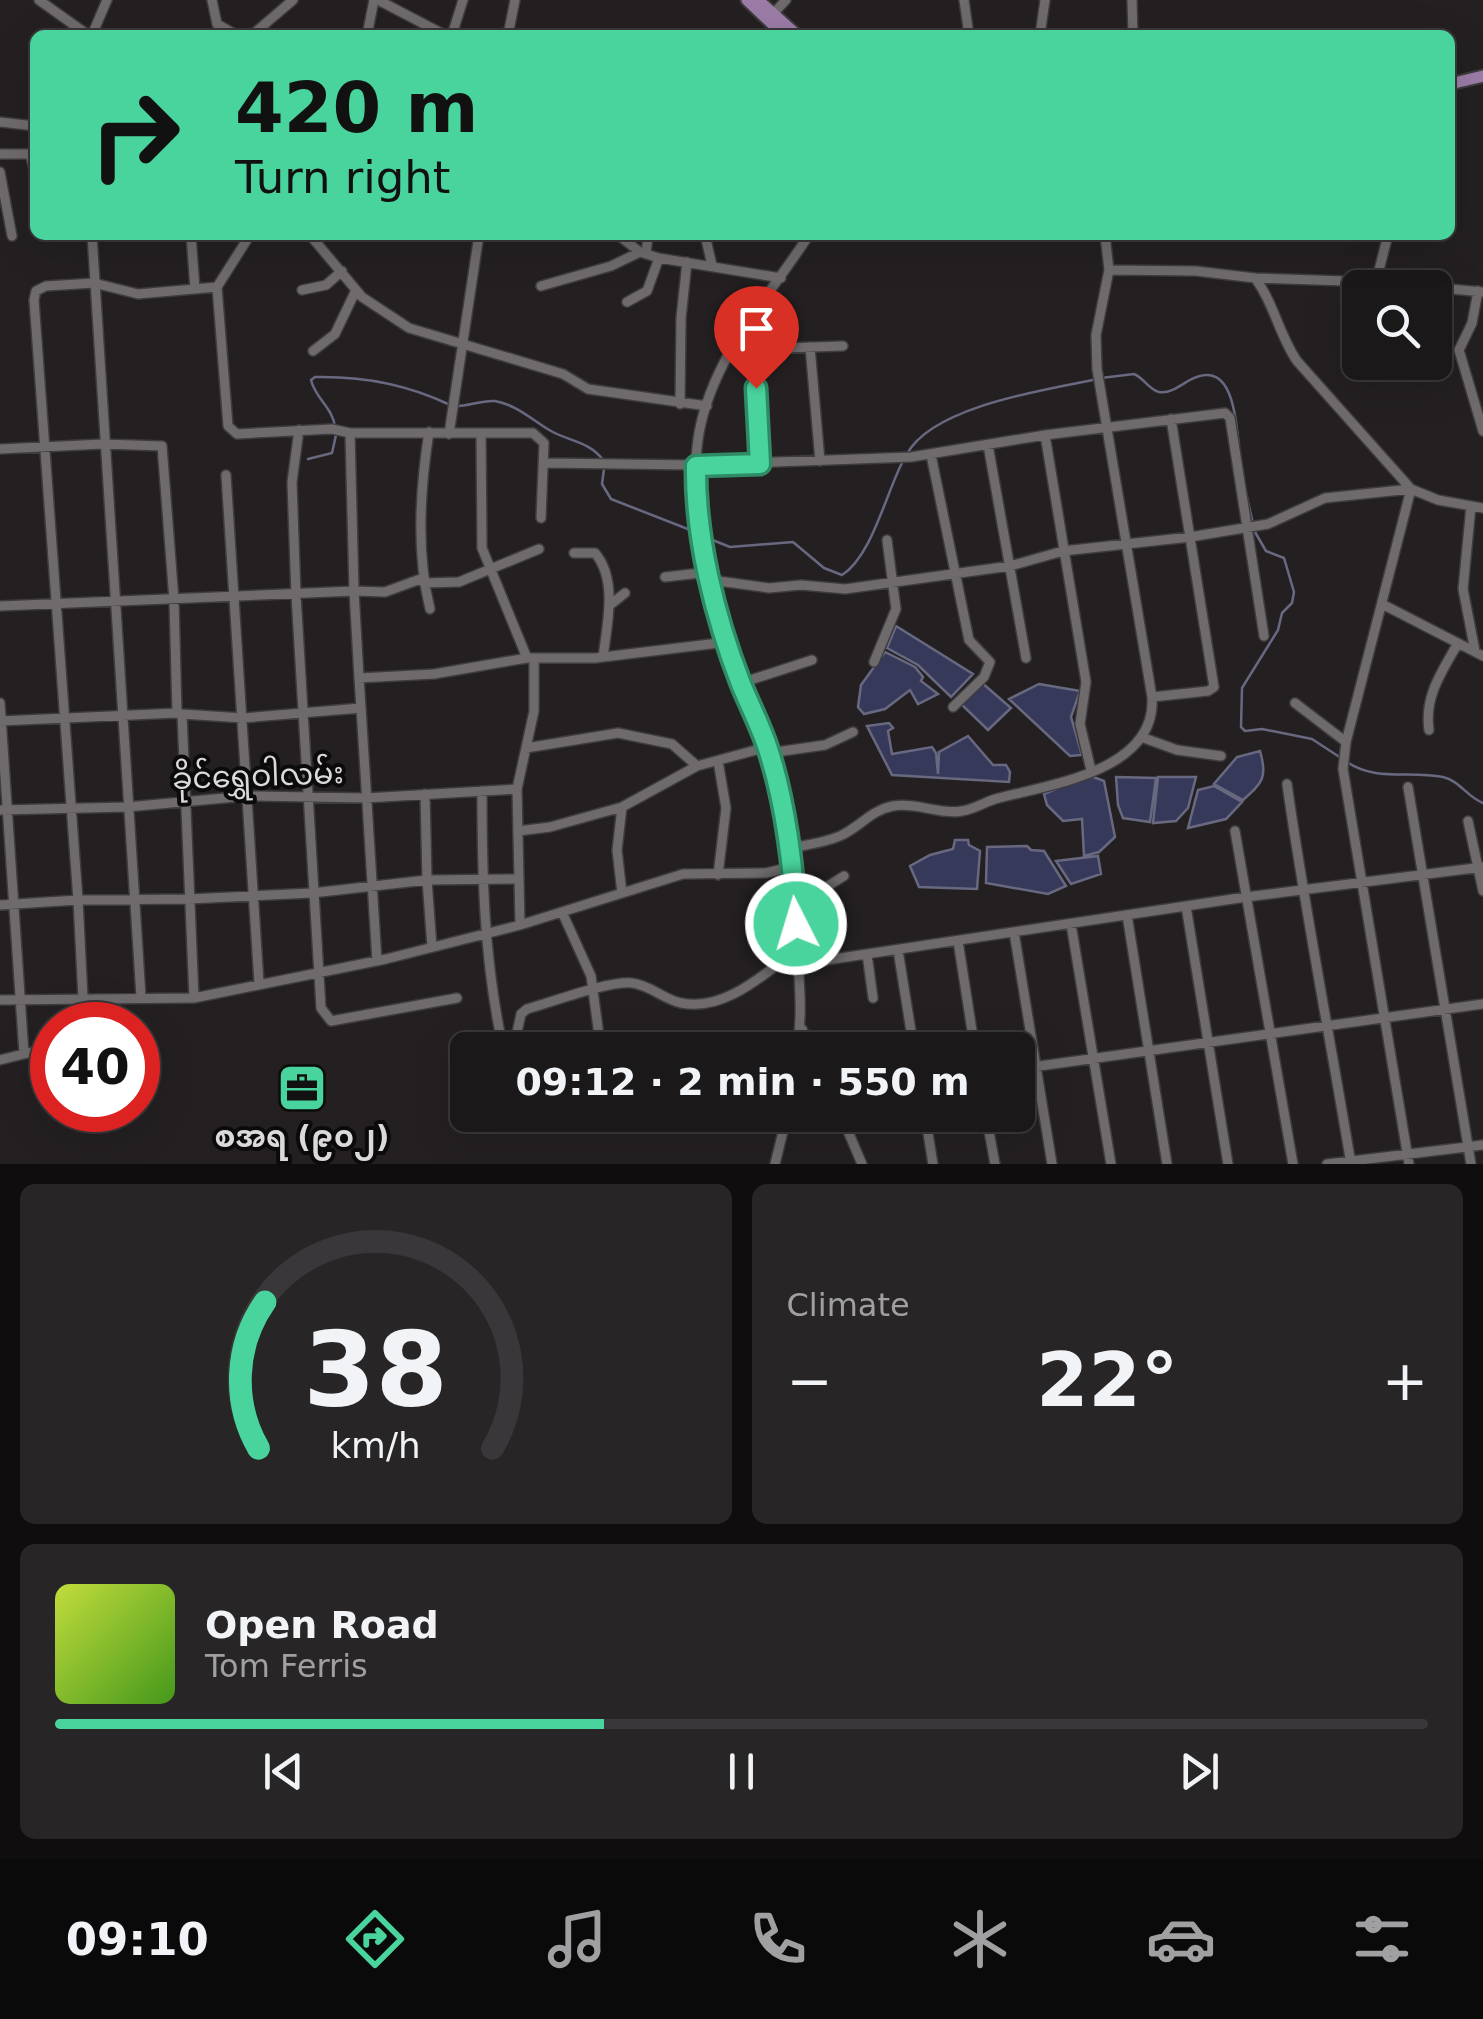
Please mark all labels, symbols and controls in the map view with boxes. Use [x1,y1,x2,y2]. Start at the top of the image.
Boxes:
text: 420 m [235,67,478,149]
icon: right [70,70,200,200]
text: Turn right [235,151,450,204]
map controls [1342,270,1452,380]
button: search [1342,270,1452,380]
pin [714,286,799,389]
icon: arrive [729,301,784,356]
street label: ခိုင်ရွှေဝါလမ်း [171,751,345,804]
position arrow [744,872,848,976]
speed limit sign: 40 [30,1002,160,1132]
text: 09:12 · 2 min · 550 m [515,1060,970,1104]
office icon: စအရ (၉၀၂) [276,1062,328,1114]
place label: စအရ (၉၀၂) [215,1119,389,1161]
text: Climate [787,1286,910,1324]
text: 38 [303,1309,448,1431]
text: 22° [1036,1336,1178,1424]
text: − [787,1349,833,1413]
text: + [1382,1349,1428,1413]
text: km/h [331,1425,421,1466]
text: Open Road [205,1603,439,1647]
text: Tom Ferris [205,1647,368,1685]
icon: previous [256,1744,311,1799]
icon: pause [714,1744,769,1799]
icon: next [1172,1744,1227,1799]
icon: directions [340,1904,410,1974]
icon: music [542,1904,612,1974]
icon: phone [743,1904,813,1974]
icon: climate [945,1904,1015,1974]
icon: car [1146,1904,1216,1974]
icon: filters [1347,1904,1417,1974]
text: 09:10 [66,1913,209,1966]

